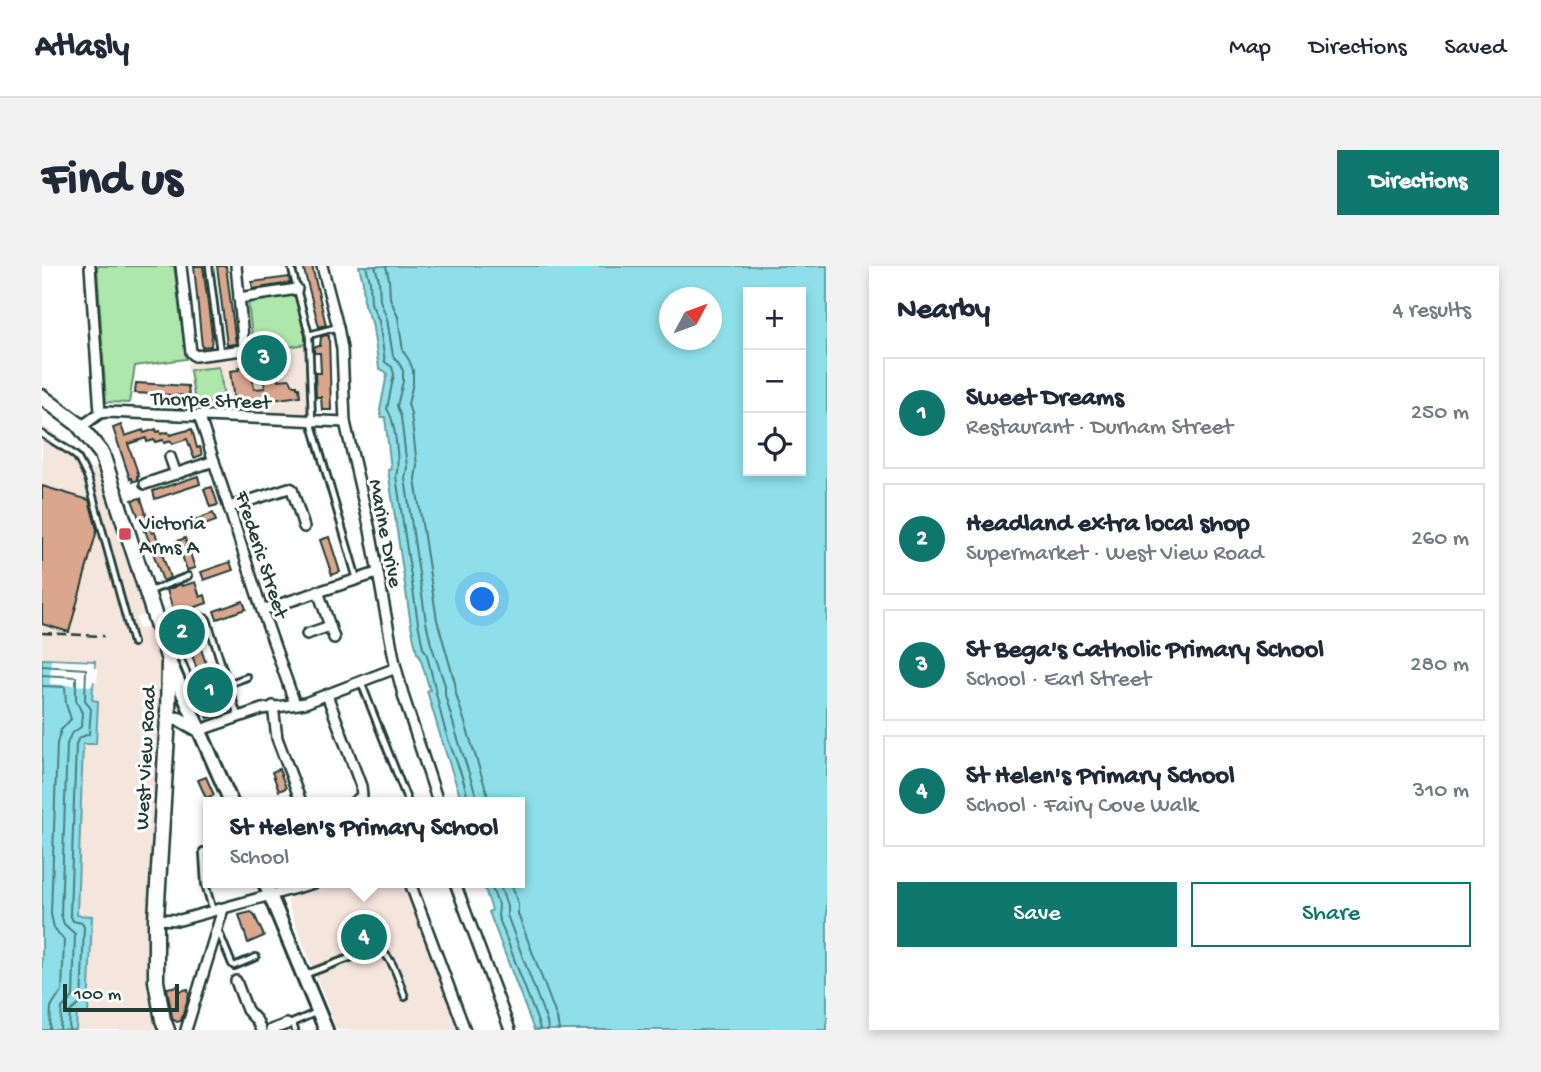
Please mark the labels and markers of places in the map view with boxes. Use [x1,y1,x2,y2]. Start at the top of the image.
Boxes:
pin: 3 [241,332,287,384]
place label: Victoria Arms A [138,513,207,562]
marker: Victoria Arms A [117,526,133,542]
pin: 2 [159,606,205,658]
pin: 1 [187,664,233,716]
pin: 4 [341,911,387,963]

